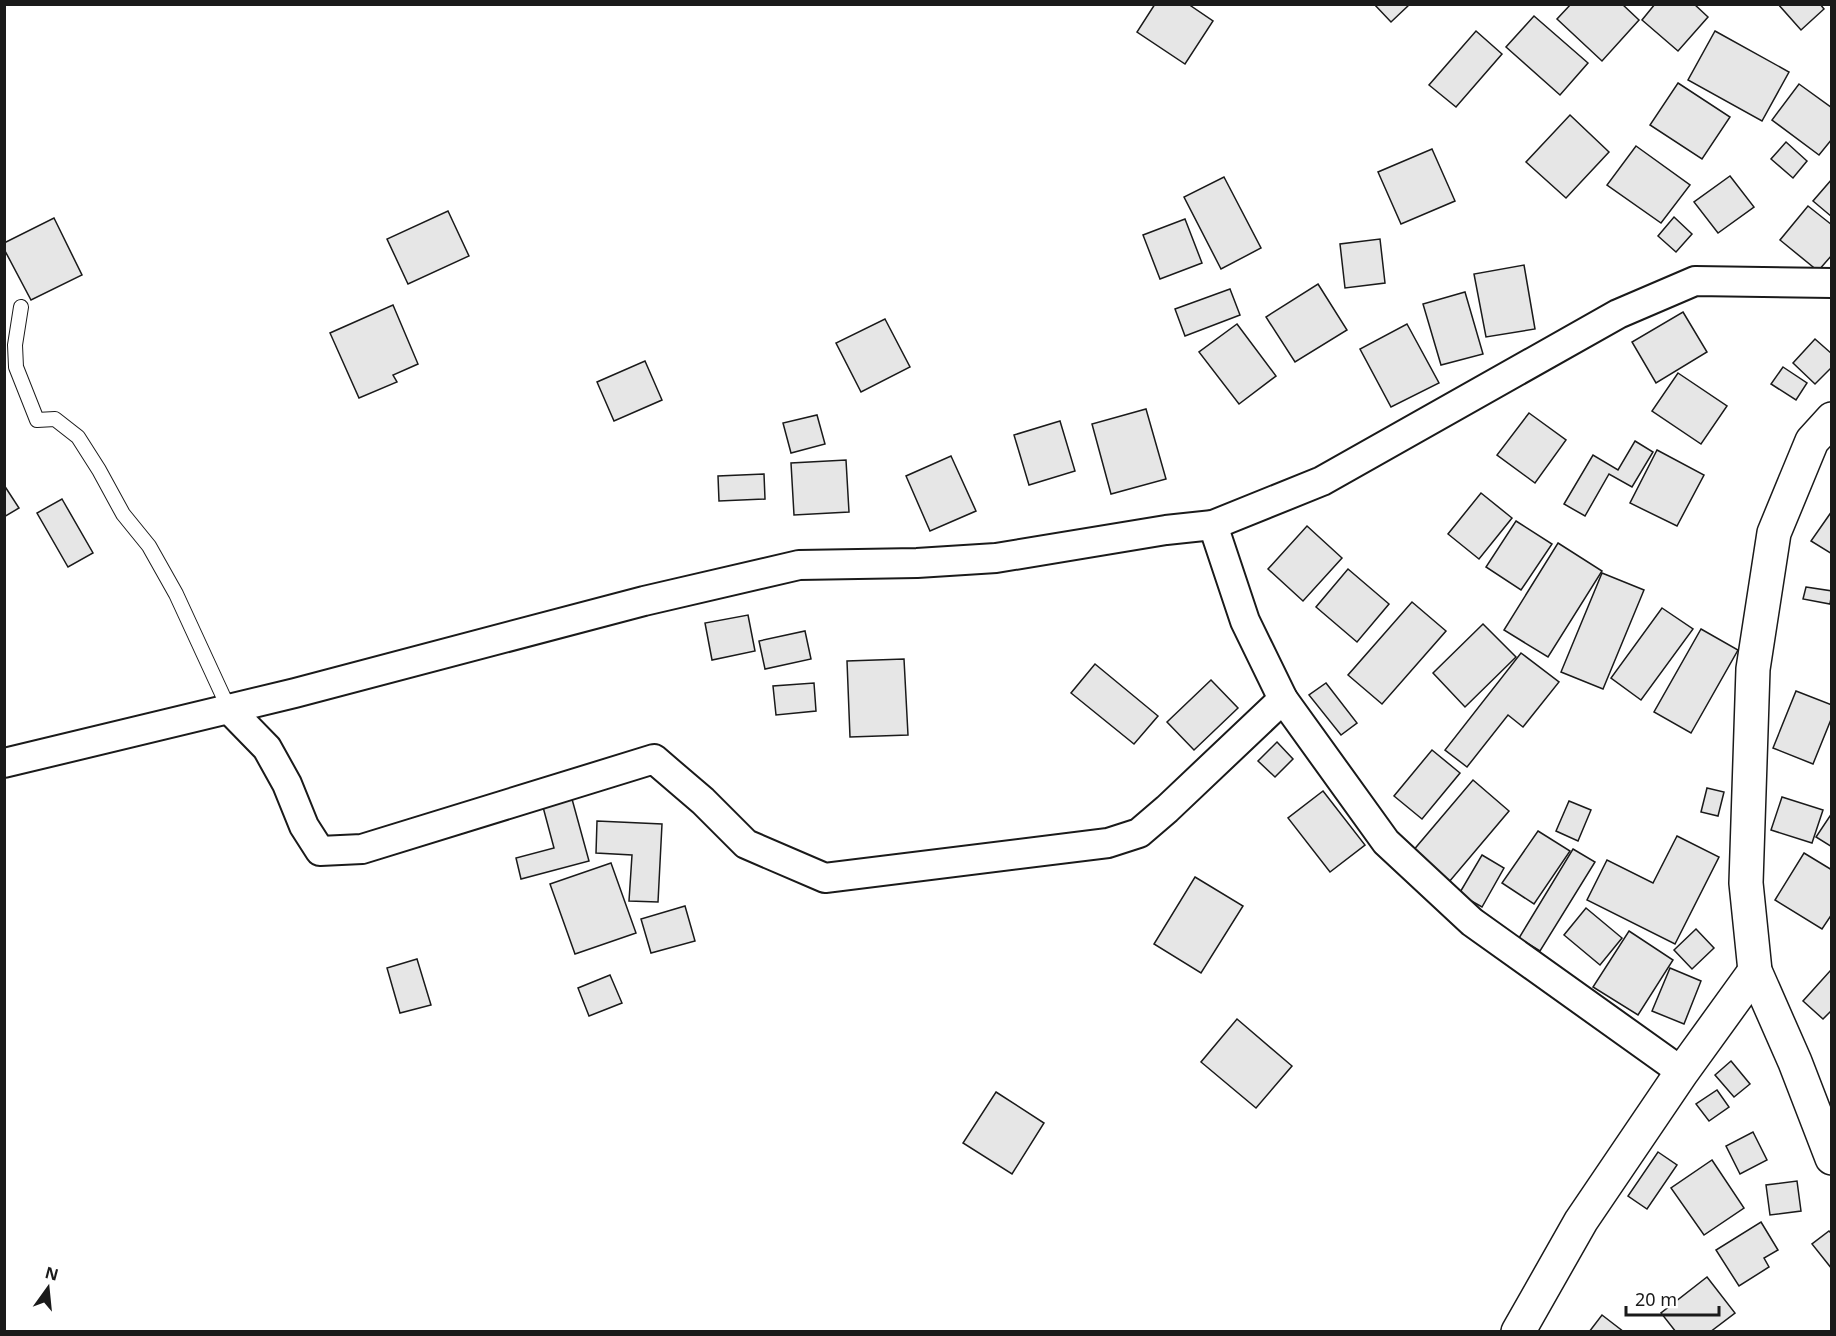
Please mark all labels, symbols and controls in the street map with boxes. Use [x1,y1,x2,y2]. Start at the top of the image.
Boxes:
north arrow [18,1258,78,1318]
text: N [43,1261,61,1286]
scale bar [1626,1279,1719,1317]
text: 20 m [1635,1287,1677,1311]

